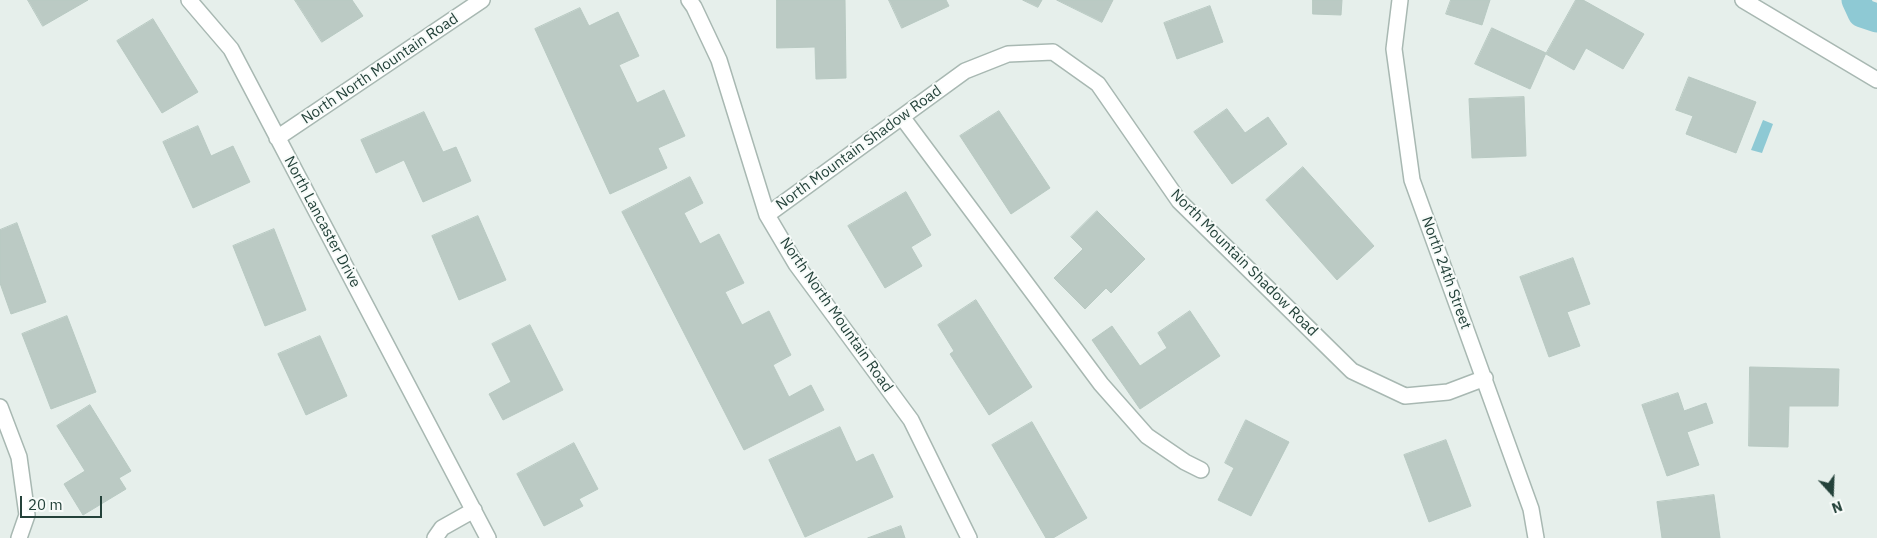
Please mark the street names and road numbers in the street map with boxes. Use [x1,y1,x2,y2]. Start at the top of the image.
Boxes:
street label: North North Mountain Road [298,10,462,128]
street label: North Mountain Shadow Road [773,82,945,214]
street label: North Lancaster Drive [280,153,364,291]
street label: North Mountain Shadow Road [1167,186,1321,340]
street label: North 24th Street [1417,214,1475,332]
street label: North North Mountain Road [776,234,896,396]

